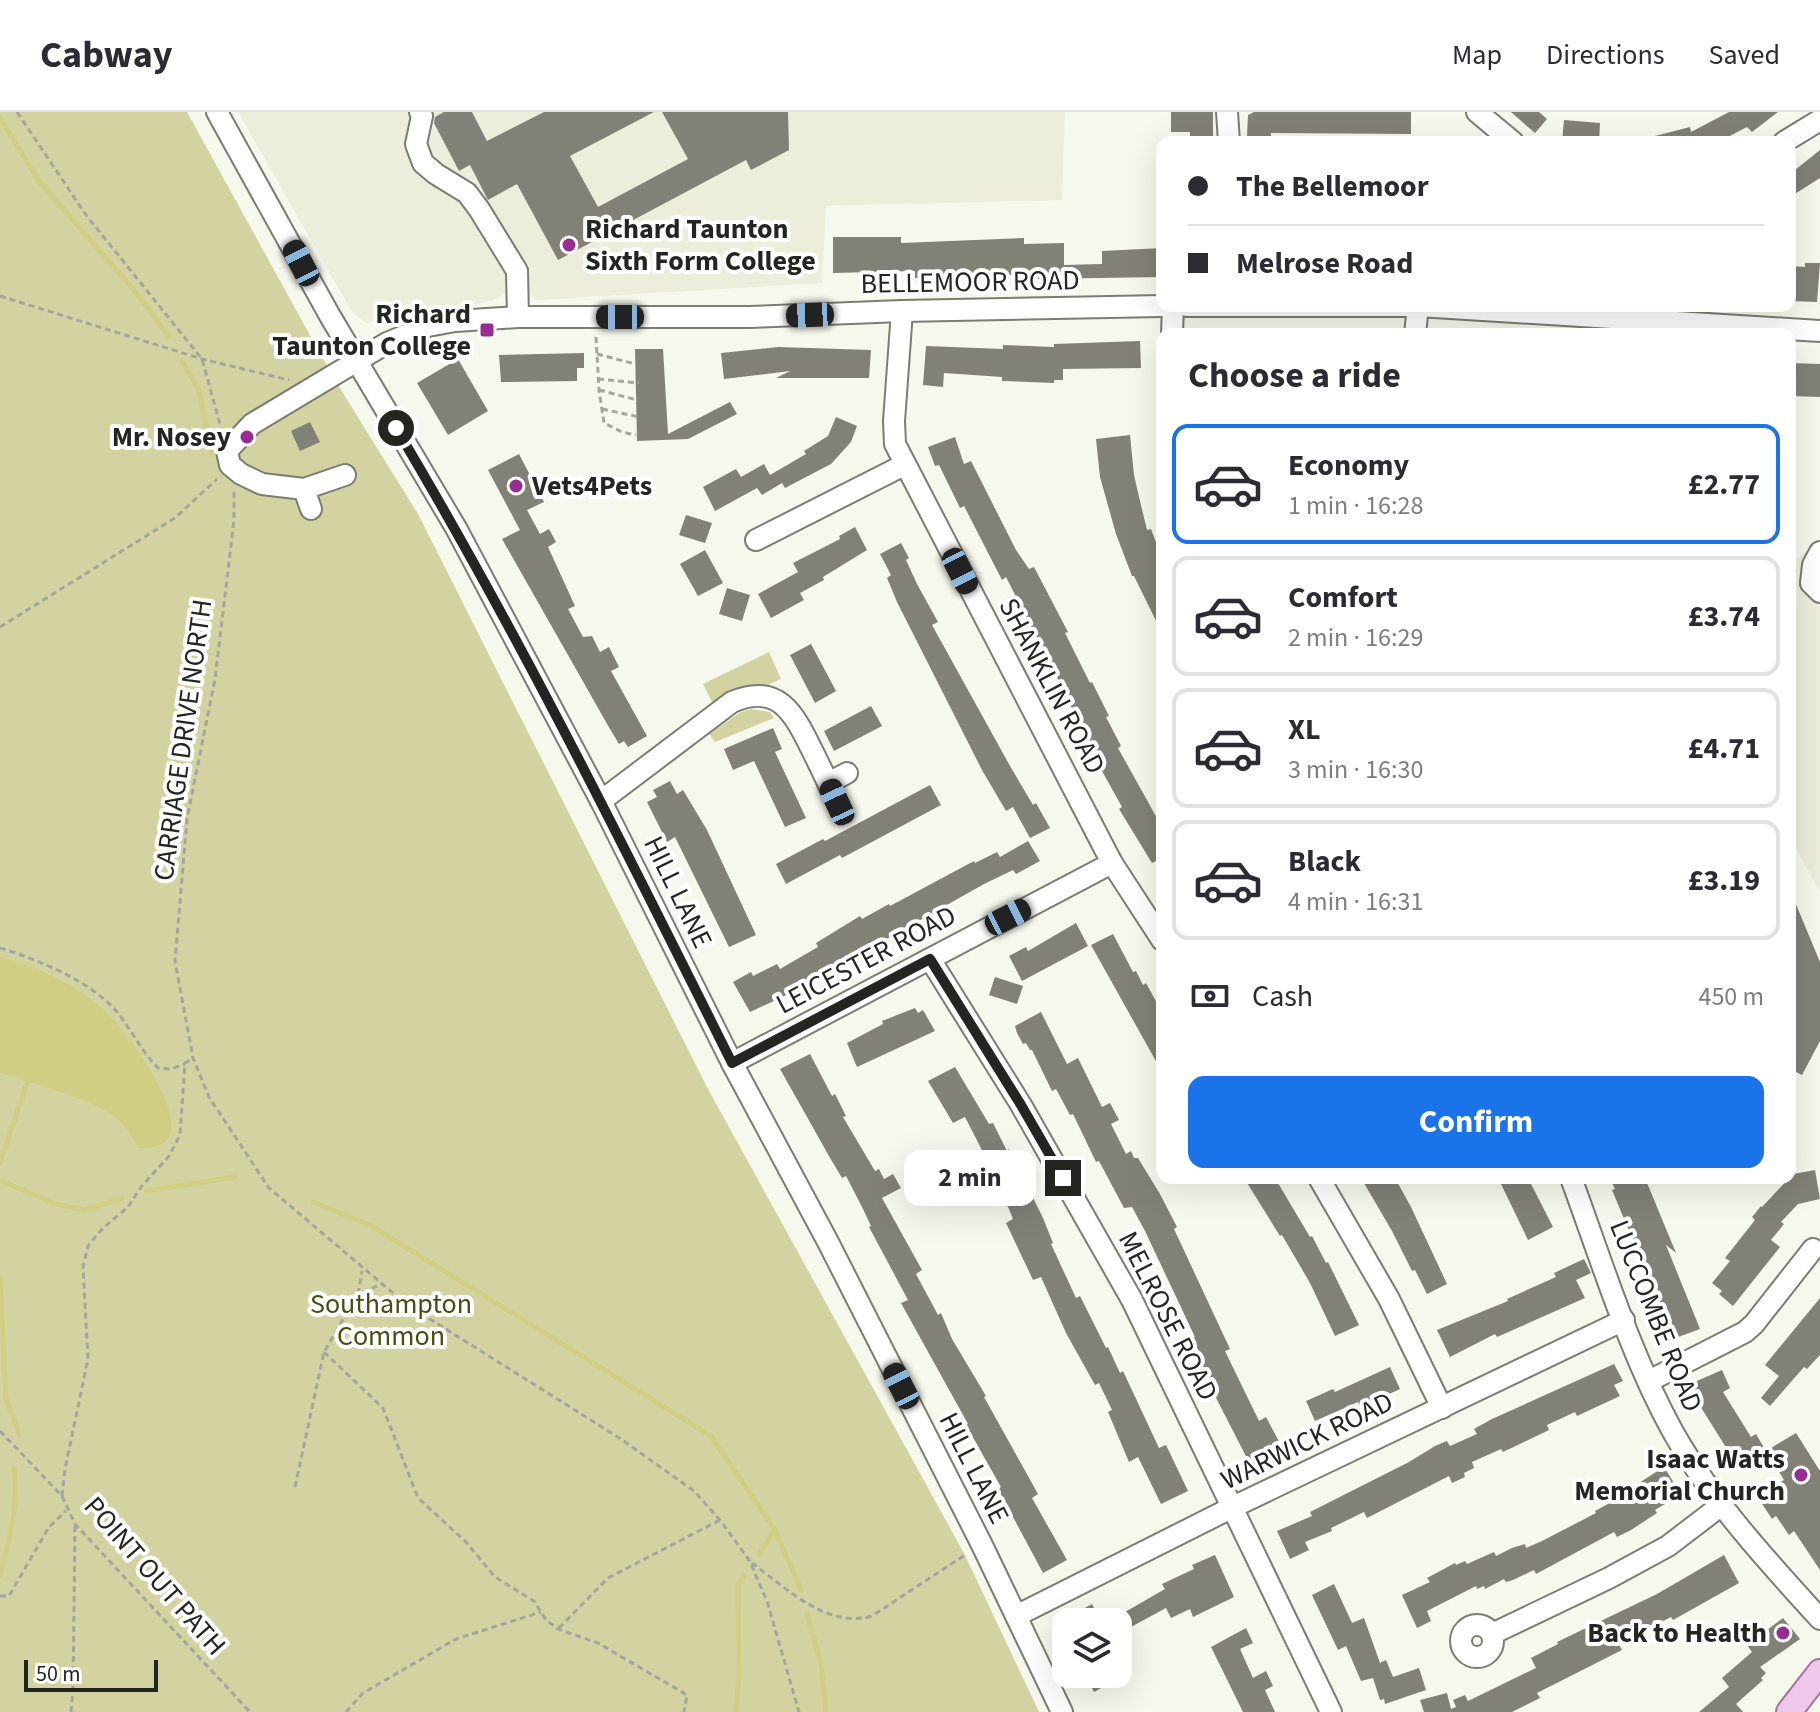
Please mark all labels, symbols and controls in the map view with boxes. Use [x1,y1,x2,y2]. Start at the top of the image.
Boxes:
text: Cabway [40,28,173,82]
text: Map [1452,35,1502,75]
text: Directions [1546,35,1665,75]
text: Saved [1709,35,1780,75]
text: The Bellemoor [1236,165,1429,208]
place label: Richard Taunton Sixth Form College [585,209,816,281]
car [279,236,323,290]
marker: Richard Taunton Sixth Form College [560,236,578,254]
text: Melrose Road [1236,242,1413,285]
street label: BELLEMOOR ROAD [860,260,1080,304]
place label: Richard Taunton College [272,294,471,366]
car [786,302,834,328]
car [596,305,644,329]
marker: Richard Taunton College [478,321,496,339]
text: Choose a ride [1188,350,1401,401]
route start [378,410,414,446]
place label: Mr. Nosey [112,417,231,457]
marker: Mr. Nosey [238,428,256,446]
text: Economy [1288,444,1409,487]
icon: car [1192,448,1264,520]
text: £2.77 [1688,463,1760,506]
place label: Vets4Pets [531,466,652,506]
marker: Vets4Pets [507,477,525,495]
text: 1 min · 16:28 [1288,487,1423,524]
car [938,544,982,598]
text: Comfort [1288,576,1398,619]
icon: car [1192,580,1264,652]
street label: SHANKLIN ROAD [989,591,1115,781]
text: £3.74 [1688,595,1760,638]
street label: CARRIAGE DRIVE NORTH [143,597,223,883]
text: 2 min · 16:29 [1288,619,1423,656]
text: XL [1288,708,1321,751]
icon: car [1192,712,1264,784]
text: £4.71 [1688,727,1760,770]
text: 3 min · 16:30 [1288,751,1423,788]
car [816,775,858,829]
street label: HILL LANE [634,829,722,955]
text: Black [1288,840,1361,883]
icon: car [1192,844,1264,916]
text: £3.19 [1688,859,1760,902]
text: 4 min · 16:31 [1288,883,1423,920]
car [981,895,1035,939]
street label: LEICESTER ROAD [769,896,963,1024]
icon: cash [1188,974,1232,1018]
text: Cash [1252,975,1313,1018]
text: 450 m [1698,978,1764,1015]
button: Confirm [1188,1076,1764,1168]
callout: 2 min [903,1150,1035,1206]
text: 2 min [938,1159,1002,1196]
route end [1045,1160,1081,1196]
street label: LUCCOMBE ROAD [1599,1214,1713,1418]
street label: MELROSE ROAD [1108,1224,1228,1408]
park label: Southampton Common [310,1284,472,1356]
car [879,1359,923,1413]
street label: WARWICK ROAD [1214,1382,1400,1500]
street label: HILL LANE [929,1405,1019,1531]
place label: Isaac Watts Memorial Church [1574,1439,1785,1511]
marker: Isaac Watts Memorial Church [1792,1466,1810,1484]
street label: POINT OUT PATH [75,1488,235,1664]
map controls [1052,1608,1132,1688]
button: layers [1052,1608,1132,1688]
place label: Back to Health [1587,1613,1767,1653]
marker: Back to Health [1774,1624,1792,1642]
scale bar [24,1656,158,1692]
text: 50 m [36,1658,81,1690]

